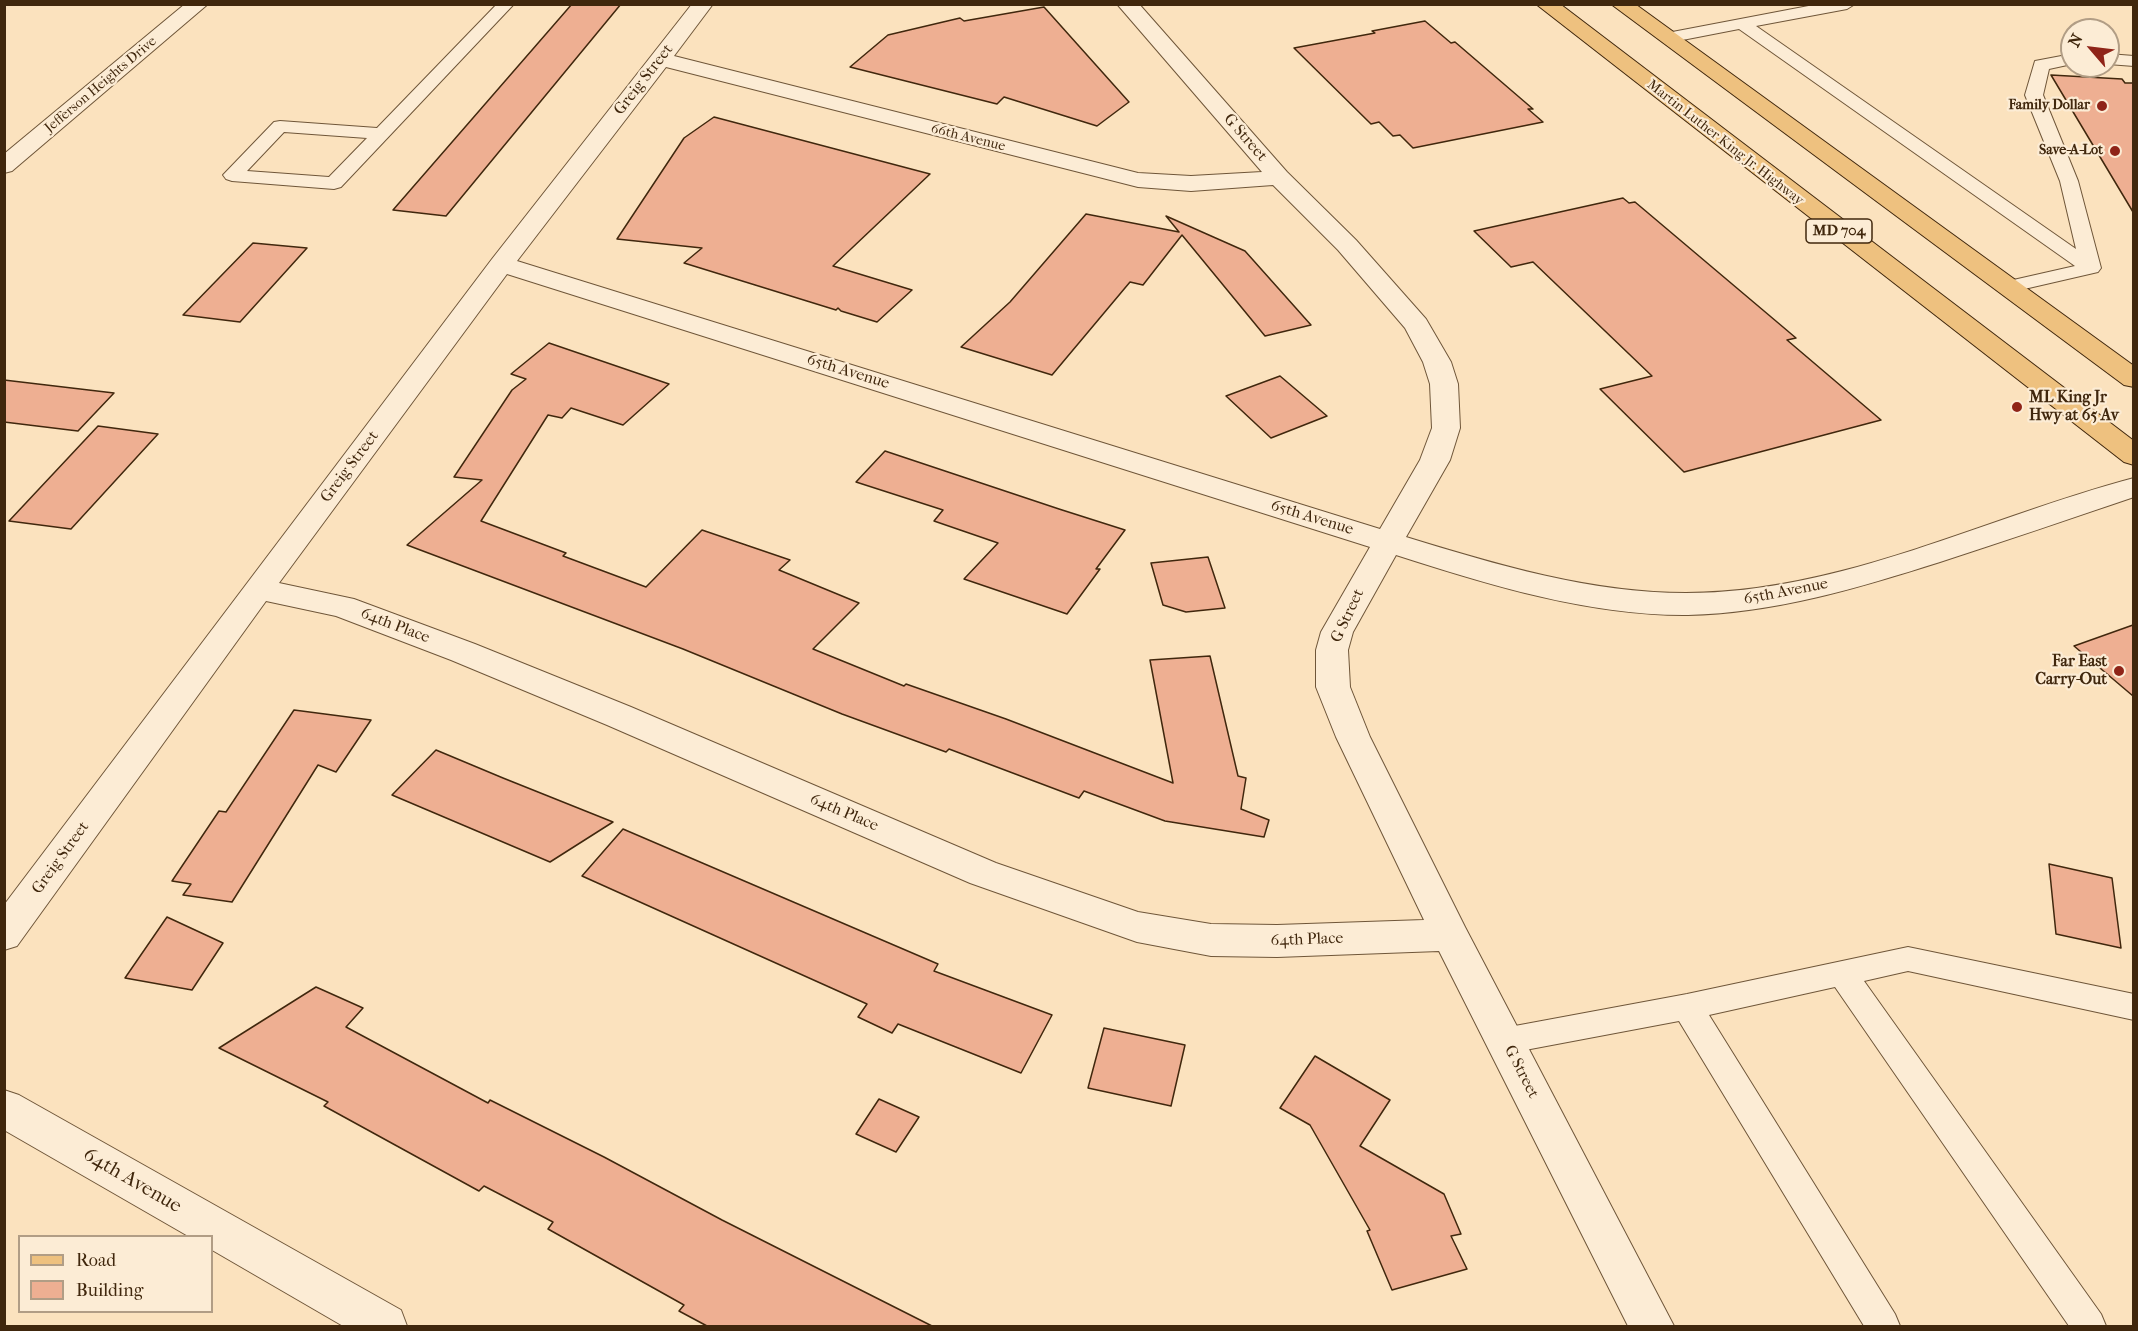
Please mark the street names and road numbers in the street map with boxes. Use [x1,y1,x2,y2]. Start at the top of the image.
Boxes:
street label: Jefferson Heights Drive [42,33,160,137]
street label: Greig Street [610,41,678,119]
street label: Martin Luther King Jr. Highway [1643,77,1807,209]
street label: G Street [1219,110,1271,166]
street label: 66th Avenue [929,121,1007,155]
road number: MD 704 [1806,219,1872,243]
street label: 65th Avenue [804,350,892,394]
street label: Greig Street [317,427,383,507]
street label: 65th Avenue [1268,496,1356,540]
street label: 65th Avenue [1742,574,1830,610]
street label: G Street [1327,586,1369,646]
street label: 64th Place [358,604,432,648]
street label: 64th Place [807,790,881,836]
street label: Greig Street [28,818,94,898]
street label: 64th Place [1270,929,1344,951]
street label: G Street [1500,1042,1542,1102]
street label: 64th Avenue [78,1143,186,1219]

